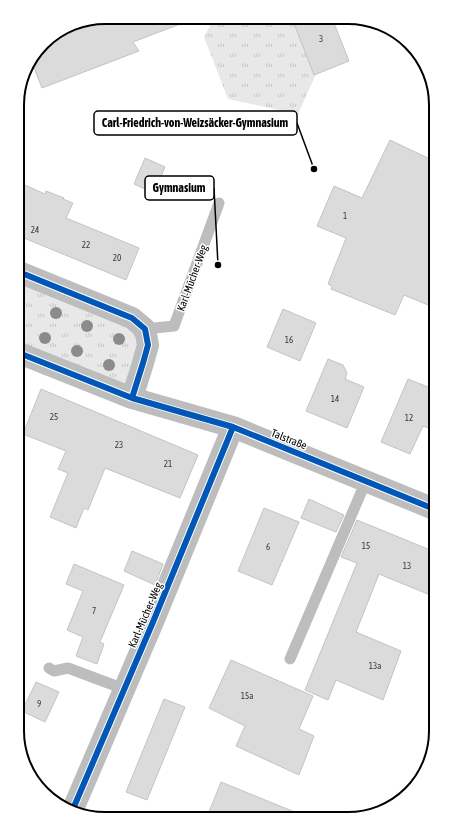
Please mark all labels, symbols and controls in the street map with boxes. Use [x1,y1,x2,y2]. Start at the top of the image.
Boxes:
house number: 3 [319,34,323,44]
callout: Carl-Friedrich-von-Weizsäcker-Gymnasium [94,111,297,135]
text: Carl-Friedrich-von-Weizsäcker-Gymnasium [102,116,289,130]
callout: Gymnasium [145,176,214,200]
text: Gymnasium [153,181,206,195]
house number: 1 [343,211,347,221]
house number: 24 [31,225,39,235]
house number: 22 [82,240,90,250]
street label: Karl-Mücher-Weg [174,243,210,313]
house number: 20 [113,253,121,263]
house number: 16 [285,335,293,345]
house number: 14 [331,394,339,404]
house number: 25 [50,412,58,422]
house number: 12 [405,413,413,423]
street label: Talstraße [269,426,309,452]
house number: 23 [115,440,123,450]
house number: 21 [164,459,172,469]
house number: 15 [362,541,370,551]
house number: 6 [266,542,270,552]
house number: 13 [403,561,411,571]
street label: Karl-Mücher-Weg [126,580,164,649]
house number: 7 [92,606,96,616]
house number: 13a [369,661,381,671]
house number: 15a [241,691,253,701]
house number: 9 [37,699,41,709]

